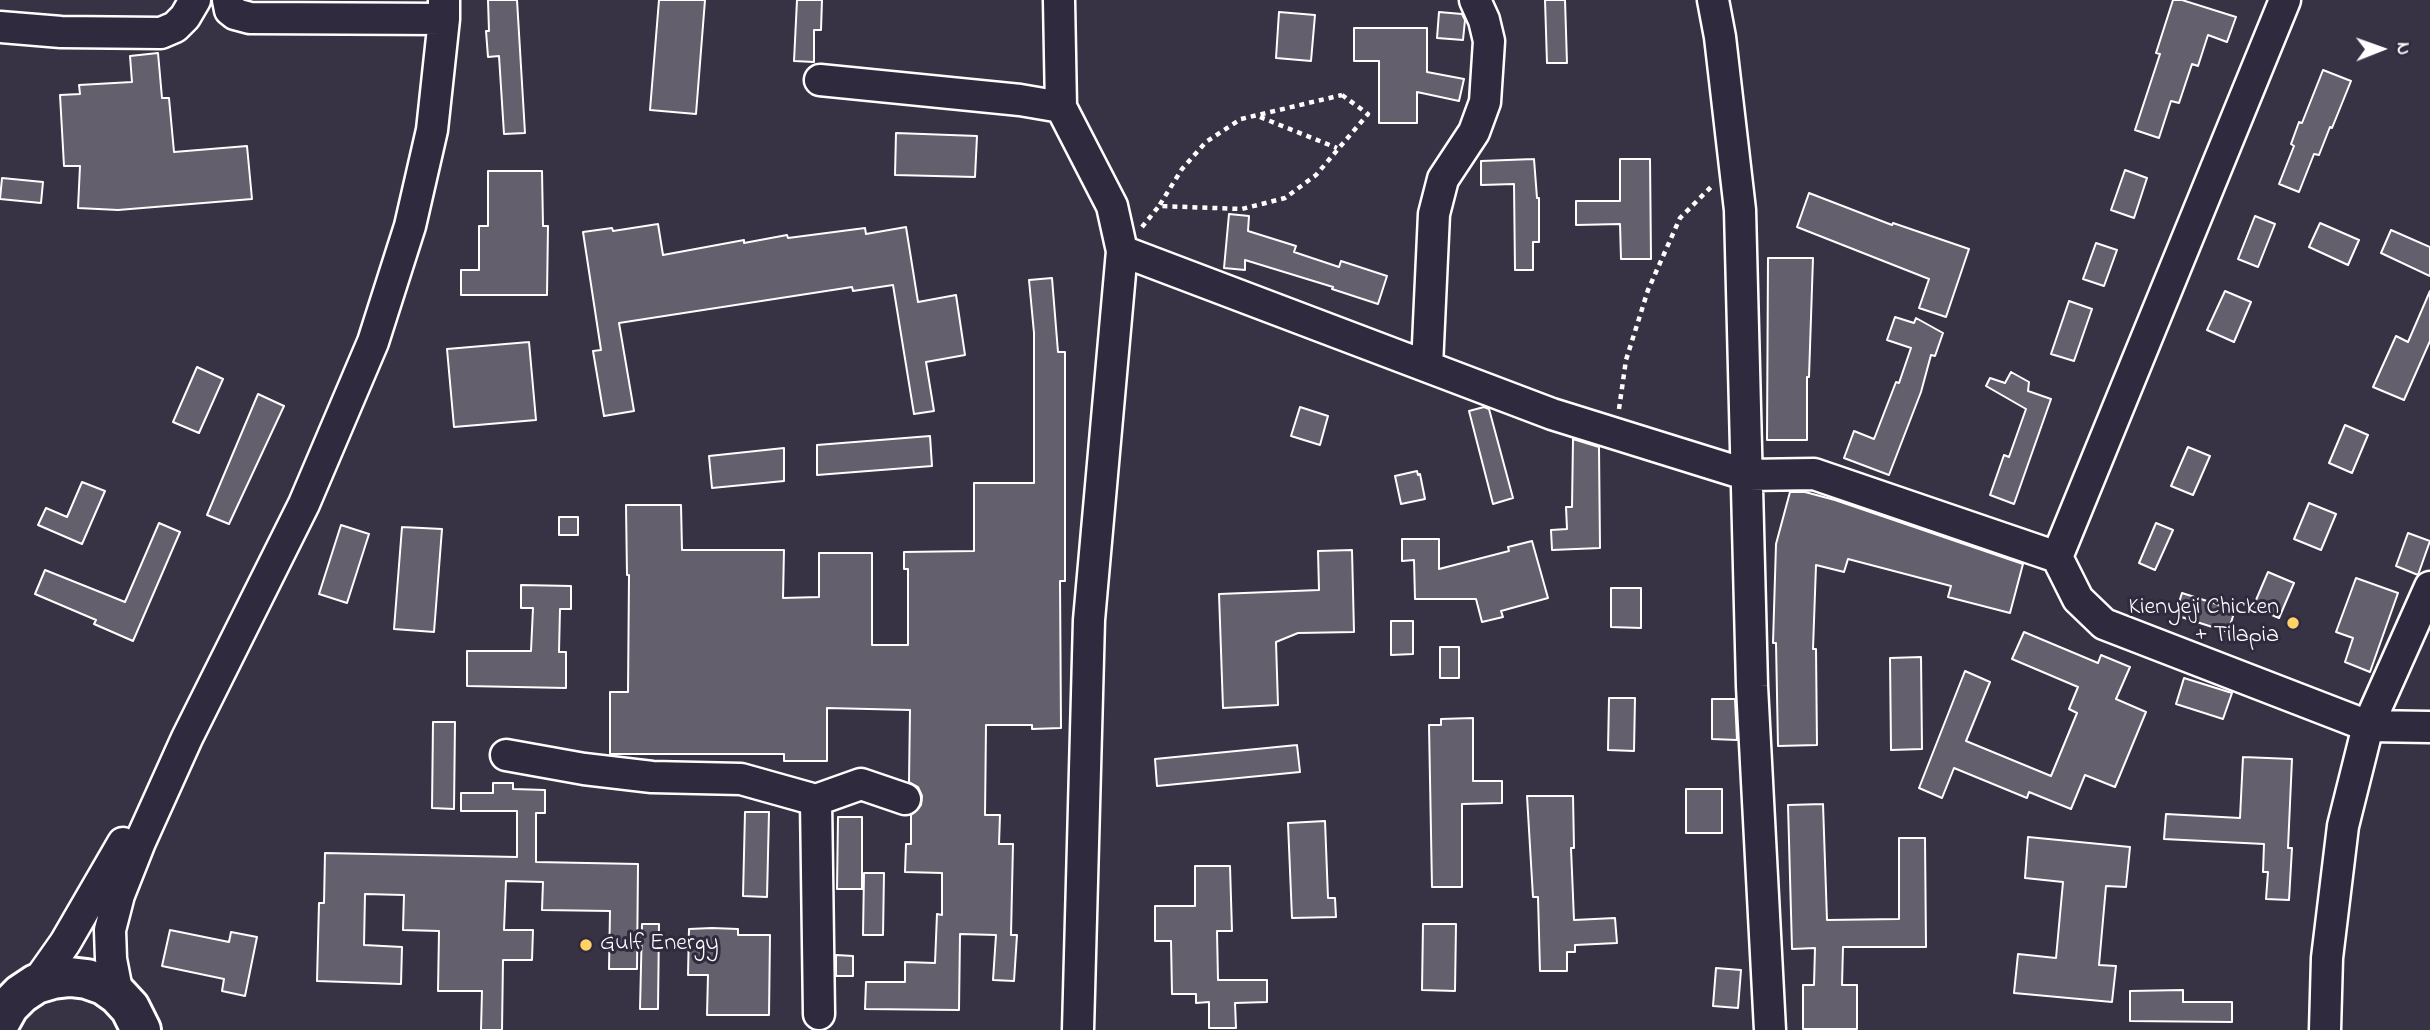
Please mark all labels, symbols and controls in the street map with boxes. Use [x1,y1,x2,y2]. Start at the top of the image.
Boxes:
north arrow [2346,14,2416,84]
text: N [2389,42,2416,55]
place label: Kienyeji Chicken + Tilapia [2129,595,2279,651]
marker: Kienyeji Chicken + Tilapia [2285,615,2301,631]
place label: Gulf Energy [600,931,719,959]
marker: Gulf Energy [578,937,594,953]

